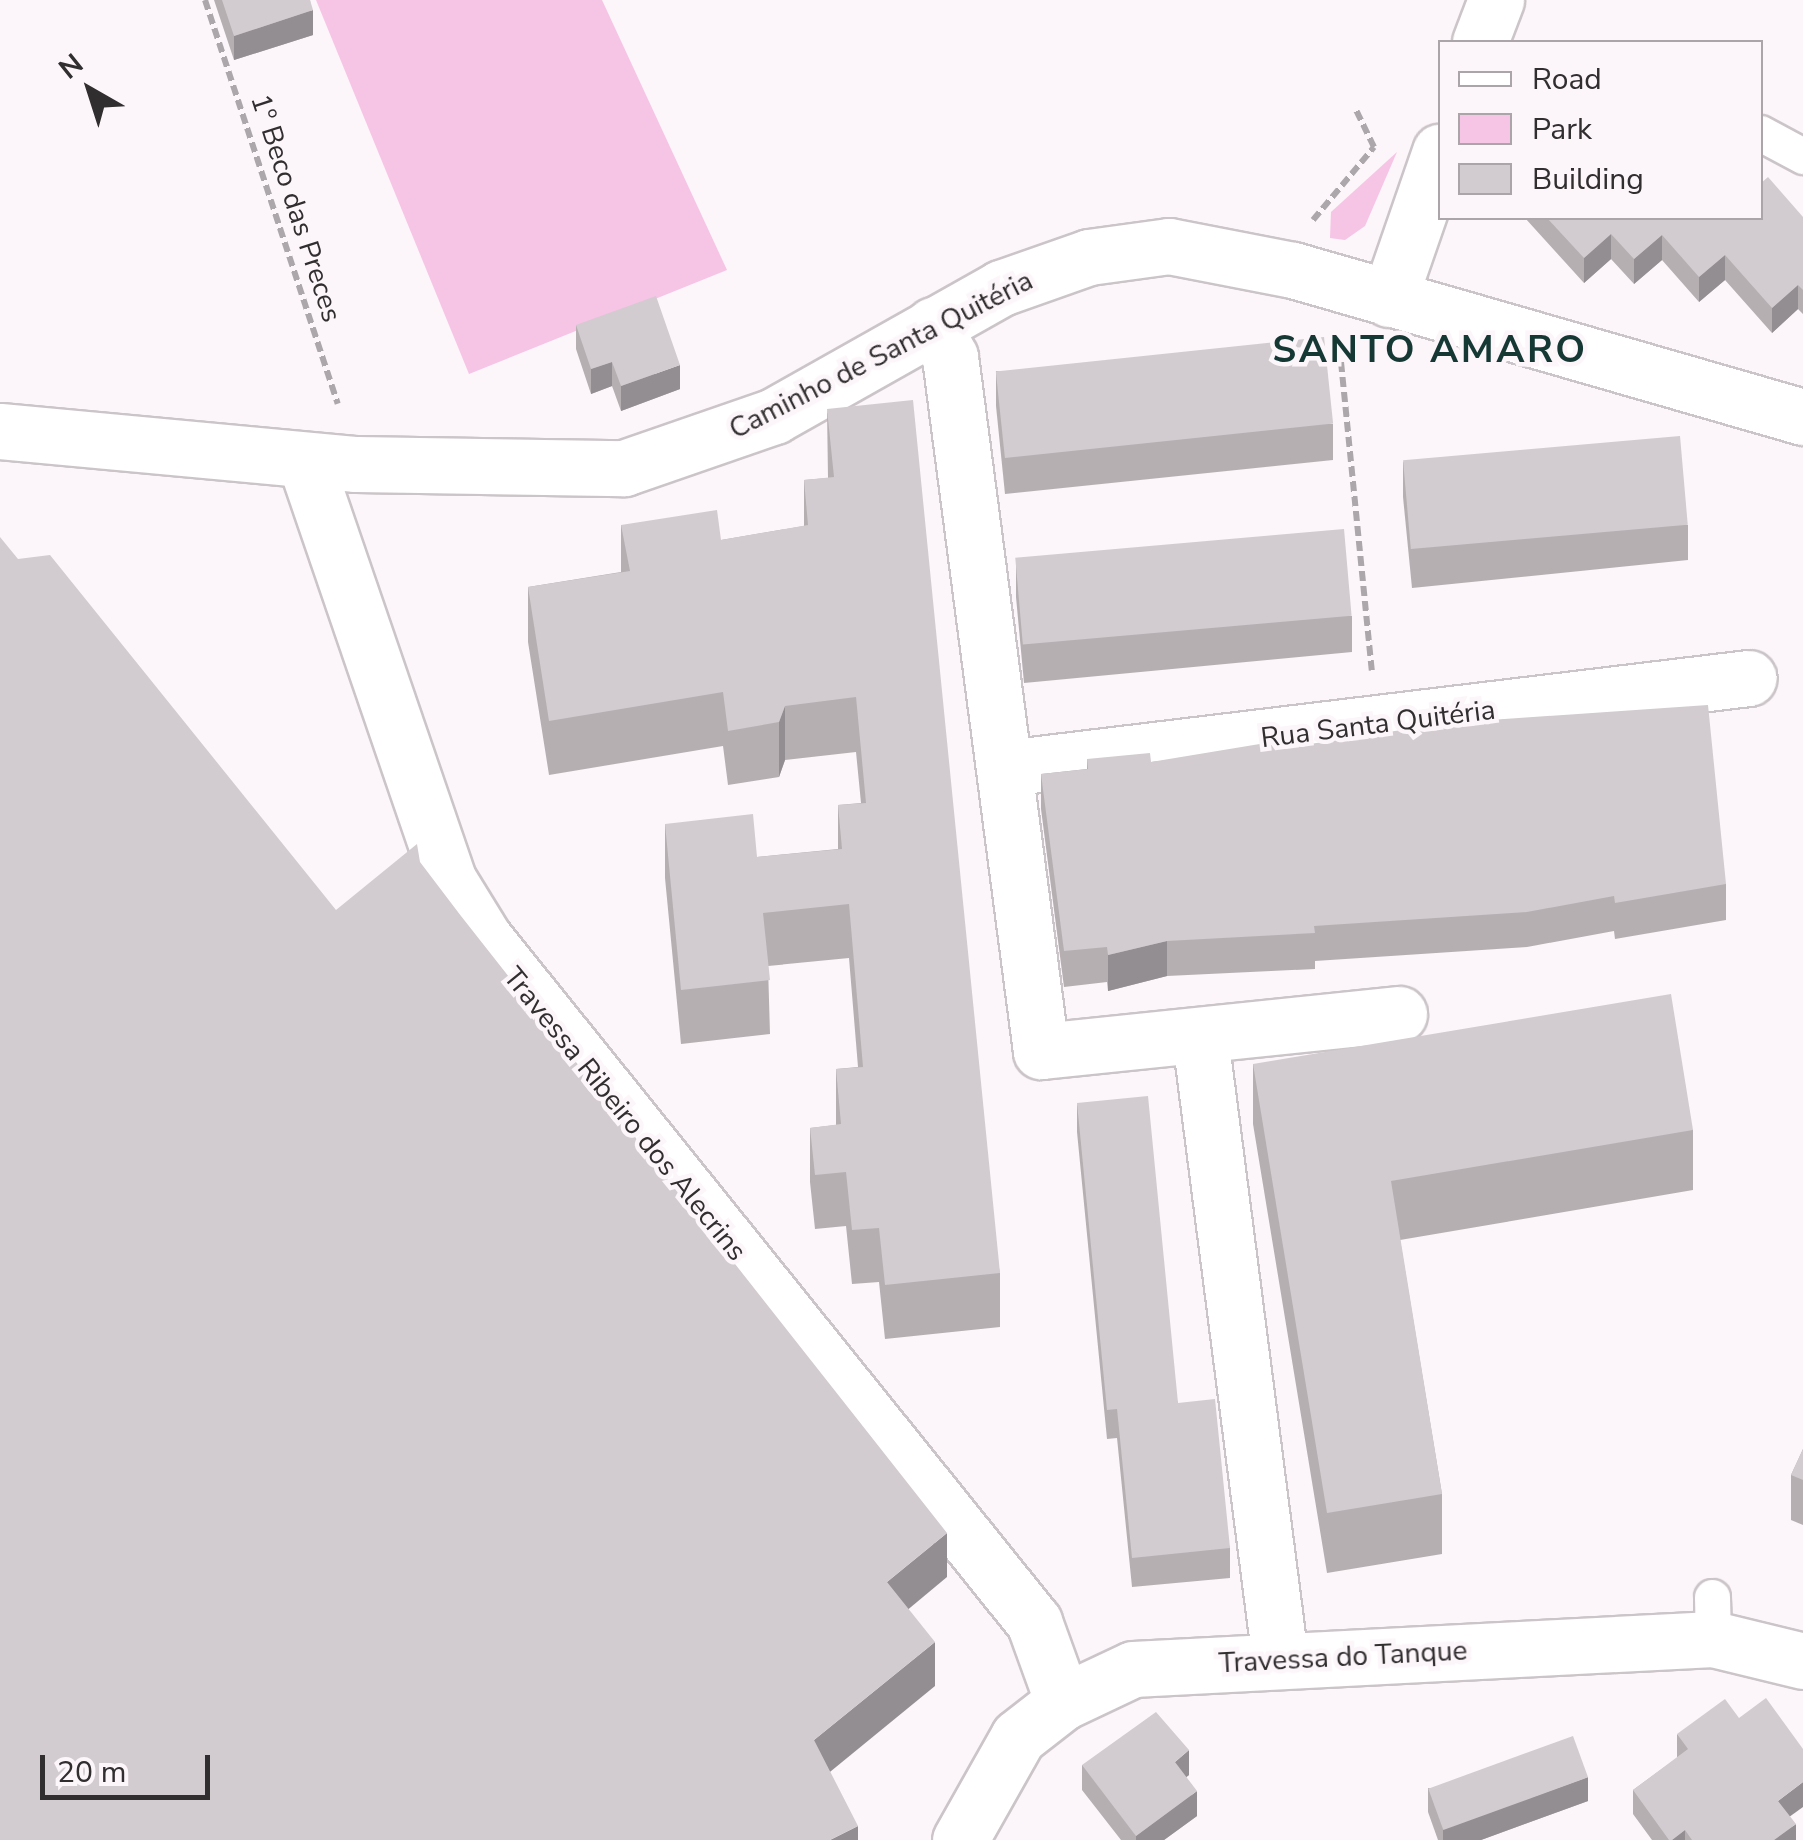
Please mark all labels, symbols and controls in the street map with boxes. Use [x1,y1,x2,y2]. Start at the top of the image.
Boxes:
north arrow [40,40,140,140]
legend [1438,40,1763,220]
text: N [51,45,91,88]
text: Road [1532,59,1602,100]
street label: 1º Beco das Preces [243,90,349,326]
text: Park [1532,109,1592,150]
text: Building [1532,159,1644,200]
street label: Caminho de Santa Quitéria [724,264,1038,446]
district label: SANTO AMARO [1272,327,1588,373]
street label: Rua Santa Quitéria [1259,693,1497,755]
street label: Travessa Ribeiro dos Alecrins [496,961,754,1267]
street label: Travessa do Tanque [1218,1634,1468,1680]
scale bar [45,1735,215,1797]
text: 20 m [57,1752,126,1793]

